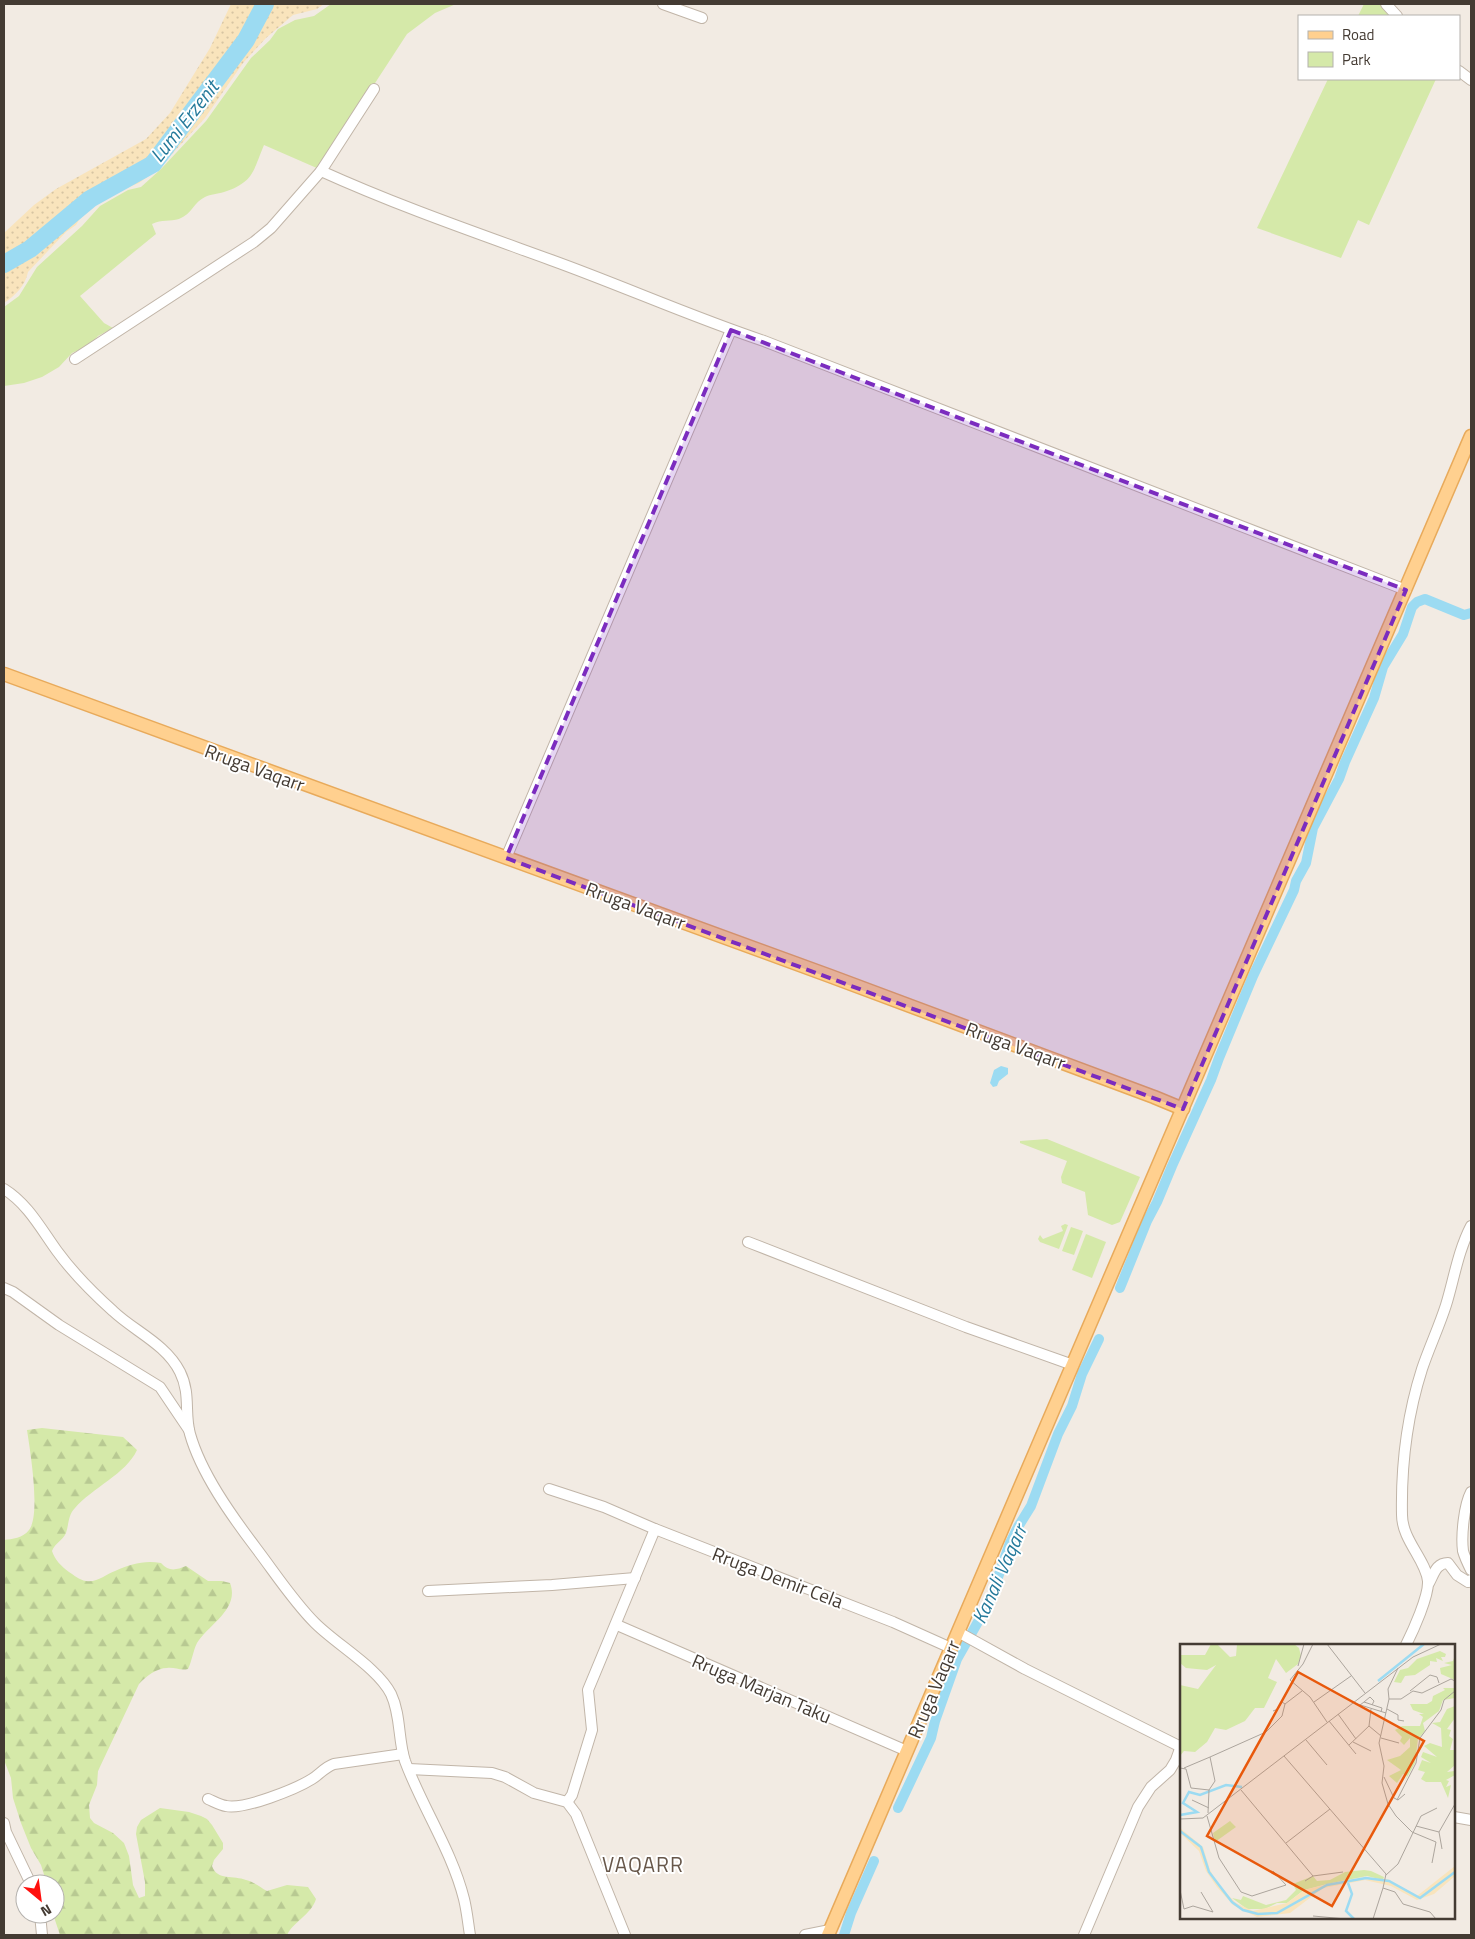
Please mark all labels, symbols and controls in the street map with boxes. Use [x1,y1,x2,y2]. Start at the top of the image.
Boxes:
legend [1298,15,1460,80]
text: Road [1342,23,1374,46]
text: Park [1342,48,1371,71]
water label: Lumi Erzenit [142,71,228,169]
street label: Rruga Vaqarr [201,735,309,799]
street label: Rruga Vaqarr [582,873,690,937]
street label: Rruga Vaqarr [962,1013,1070,1077]
water label: Kanali Vaqarr [963,1517,1036,1629]
street label: Rruga Demir Cela [708,1539,848,1615]
street label: Rruga Vaqarr [899,1635,967,1743]
inset map [1180,1644,1455,1919]
street label: Rruga Marjan Taku [688,1646,836,1730]
district label: VAQARR [602,1848,684,1880]
north arrow [15,1874,65,1924]
text: N [37,1899,56,1922]

